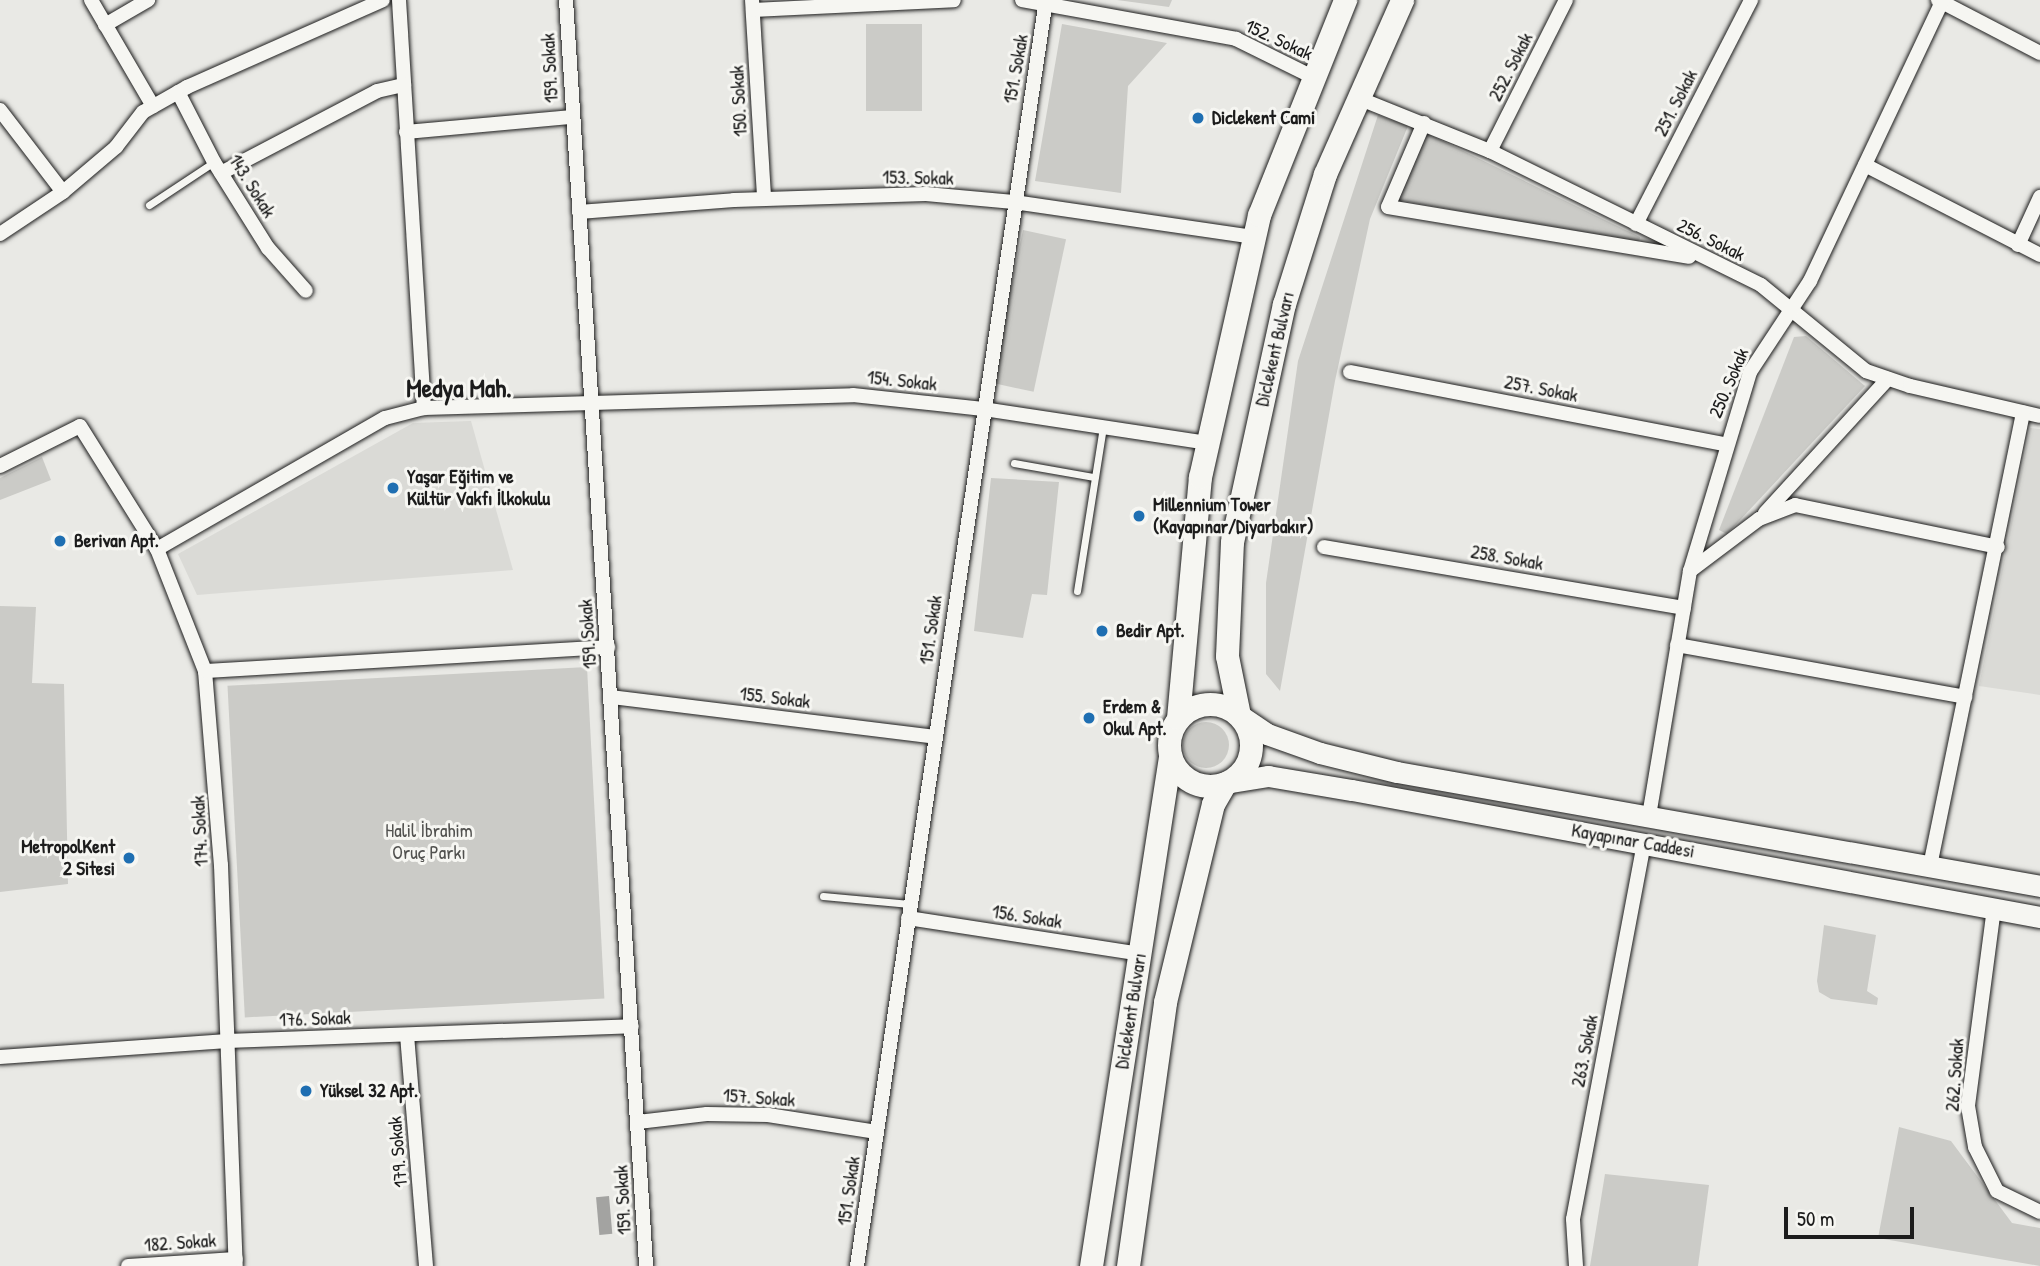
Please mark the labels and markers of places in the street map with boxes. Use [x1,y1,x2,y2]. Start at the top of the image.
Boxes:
place label: Diclekent Cami [1212,107,1315,129]
marker: Diclekent Cami [1190,110,1206,126]
place label: Yaşar Eğitim ve Kültür Vakfı İlkokulu [407,466,550,510]
marker: Yaşar Eğitim ve Kültür Vakfı İlkokulu [385,480,401,496]
place label: Millennium Tower (Kayapınar/Diyarbakır) [1153,494,1314,538]
marker: Millennium Tower (Kayapınar/Diyarbakır) [1131,508,1147,524]
place label: Berivan Apt. [74,530,159,552]
marker: Berivan Apt. [52,533,68,549]
place label: Bedir Apt. [1116,620,1185,642]
marker: Bedir Apt. [1094,623,1110,639]
place label: Erdem & Okul Apt. [1103,696,1166,740]
marker: Erdem & Okul Apt. [1081,710,1097,726]
place label: MetropolKent 2 Sitesi [21,836,115,880]
marker: MetropolKent 2 Sitesi [121,850,137,866]
place label: Yüksel 32 Apt. [320,1080,418,1102]
marker: Yüksel 32 Apt. [298,1083,314,1099]

